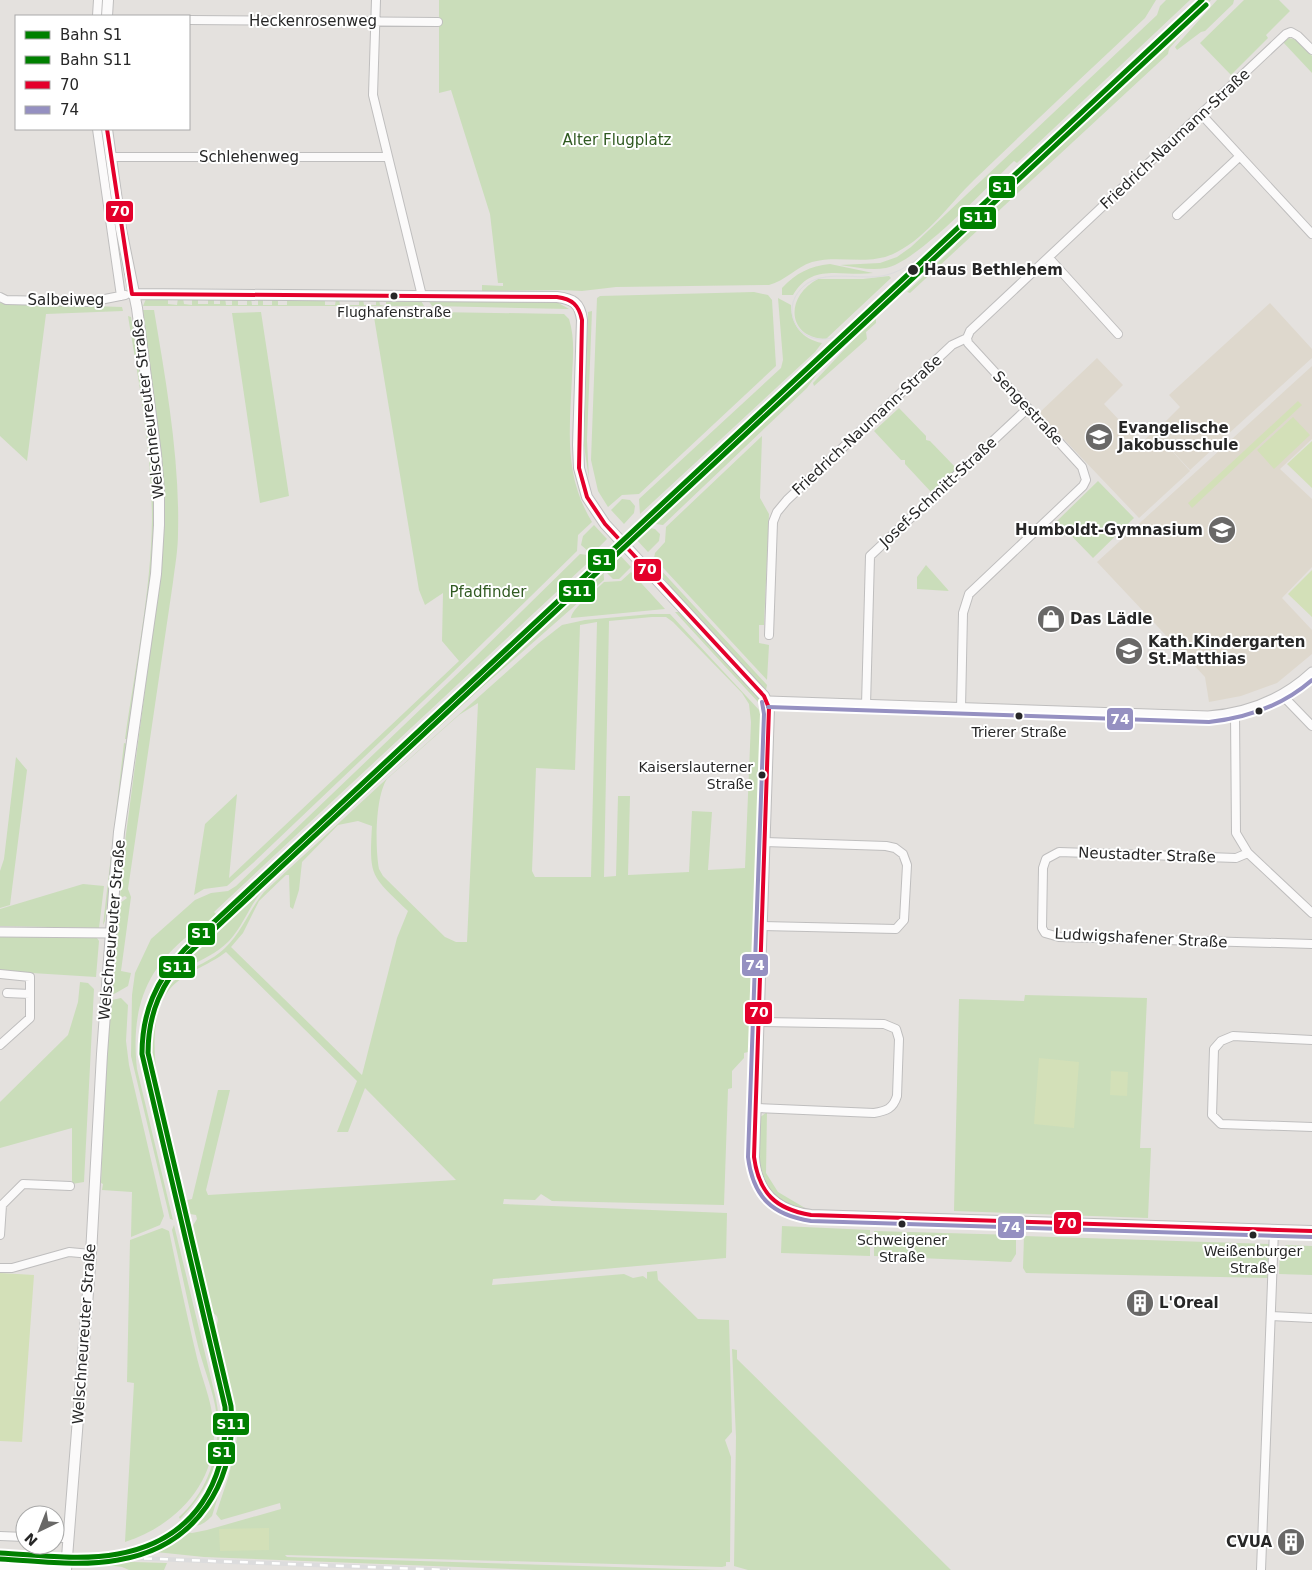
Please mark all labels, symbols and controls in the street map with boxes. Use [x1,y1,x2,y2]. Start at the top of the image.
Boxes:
street label: Heckenrosenweg [249,12,377,30]
legend [15,15,190,130]
text: Bahn S1 [60,26,122,44]
text: Bahn S11 [60,51,132,69]
street label: Friedrich-Naumann-Straße [1097,65,1253,213]
text: 70 [60,76,79,94]
text: 74 [60,101,79,119]
park label: Alter Flugplatz [563,131,672,149]
street label: Schlehenweg [199,148,299,166]
line badge: S1 [988,175,1016,199]
text: S1 [992,179,1012,195]
line badge: 70 [105,200,134,223]
text: 70 [110,203,130,219]
line badge: S11 [959,206,997,230]
text: S11 [963,209,993,225]
place label: Haus Bethlehem [924,261,1063,279]
marker: Haus Bethlehem [906,263,920,277]
street label: Salbeiweg [28,291,104,309]
marker: Flughafenstraße [389,291,399,301]
place label: Flughafenstraße [337,304,451,320]
street label: Welschneureuter Straße [128,318,168,500]
street label: Friedrich-Naumann-Straße [789,351,945,499]
street label: Sengestraße [989,367,1067,449]
place label: Evangelische Jakobusschule [1117,419,1238,454]
school or university icon: Evangelische Jakobusschule [1084,422,1114,452]
street label: Josef-Schmitt-Straße [875,433,1000,552]
school or university icon: Humboldt-Gymnasium [1207,515,1237,545]
place label: Humboldt-Gymnasium [1015,521,1203,539]
line badge: S1 [587,548,616,572]
text: S1 [592,552,612,568]
line badge: 70 [633,558,662,582]
text: 70 [637,561,657,577]
line badge: S11 [558,579,596,603]
park label: Pfadfinder [450,583,527,601]
text: S11 [562,583,592,599]
shop icon: Das Lädle [1036,604,1066,634]
place label: Das Lädle [1070,610,1152,628]
place label: Kath.Kindergarten St.Matthias [1148,633,1305,668]
school or university icon: Kath.Kindergarten St.Matthias [1114,636,1144,666]
unlabelled marker [1254,706,1264,716]
line badge: 74 [1106,707,1134,731]
marker: Trierer Straße [1014,711,1024,721]
text: 74 [1110,711,1130,727]
place label: Trierer Straße [970,724,1067,740]
place label: Kaiserslauterner Straße [638,759,753,792]
marker: Kaiserslauterner Straße [757,770,767,780]
street label: Welschneureuter Straße [95,839,129,1021]
street label: Neustadter Straße [1078,844,1216,866]
line badge: S1 [187,922,216,946]
street label: Ludwigshafener Straße [1054,924,1228,952]
text: S1 [191,925,211,941]
line badge: 74 [741,953,769,977]
line badge: S11 [158,955,196,979]
text: 74 [745,957,765,973]
text: S11 [162,959,192,975]
line badge: 70 [744,1001,773,1025]
text: 70 [749,1004,769,1020]
line badge: 70 [1053,1211,1082,1235]
line badge: 74 [997,1215,1025,1239]
text: 70 [1057,1215,1077,1231]
marker: Schweigener Straße [897,1219,907,1229]
text: 74 [1001,1219,1021,1235]
marker: Weißenburger Straße [1248,1230,1258,1240]
place label: Schweigener Straße [857,1232,947,1265]
street label: Welschneureuter Straße [69,1243,99,1425]
place label: Weißenburger Straße [1204,1243,1302,1276]
building icon: L'Oreal [1125,1288,1155,1318]
place label: L'Oreal [1159,1294,1219,1312]
line badge: S11 [212,1412,250,1436]
text: S11 [216,1416,246,1432]
line badge: S1 [207,1441,236,1465]
text: S1 [212,1444,232,1460]
north arrow [15,1505,65,1555]
building icon: CVUA [1276,1527,1306,1557]
text: N [21,1530,41,1549]
place label: CVUA [1226,1533,1272,1551]

